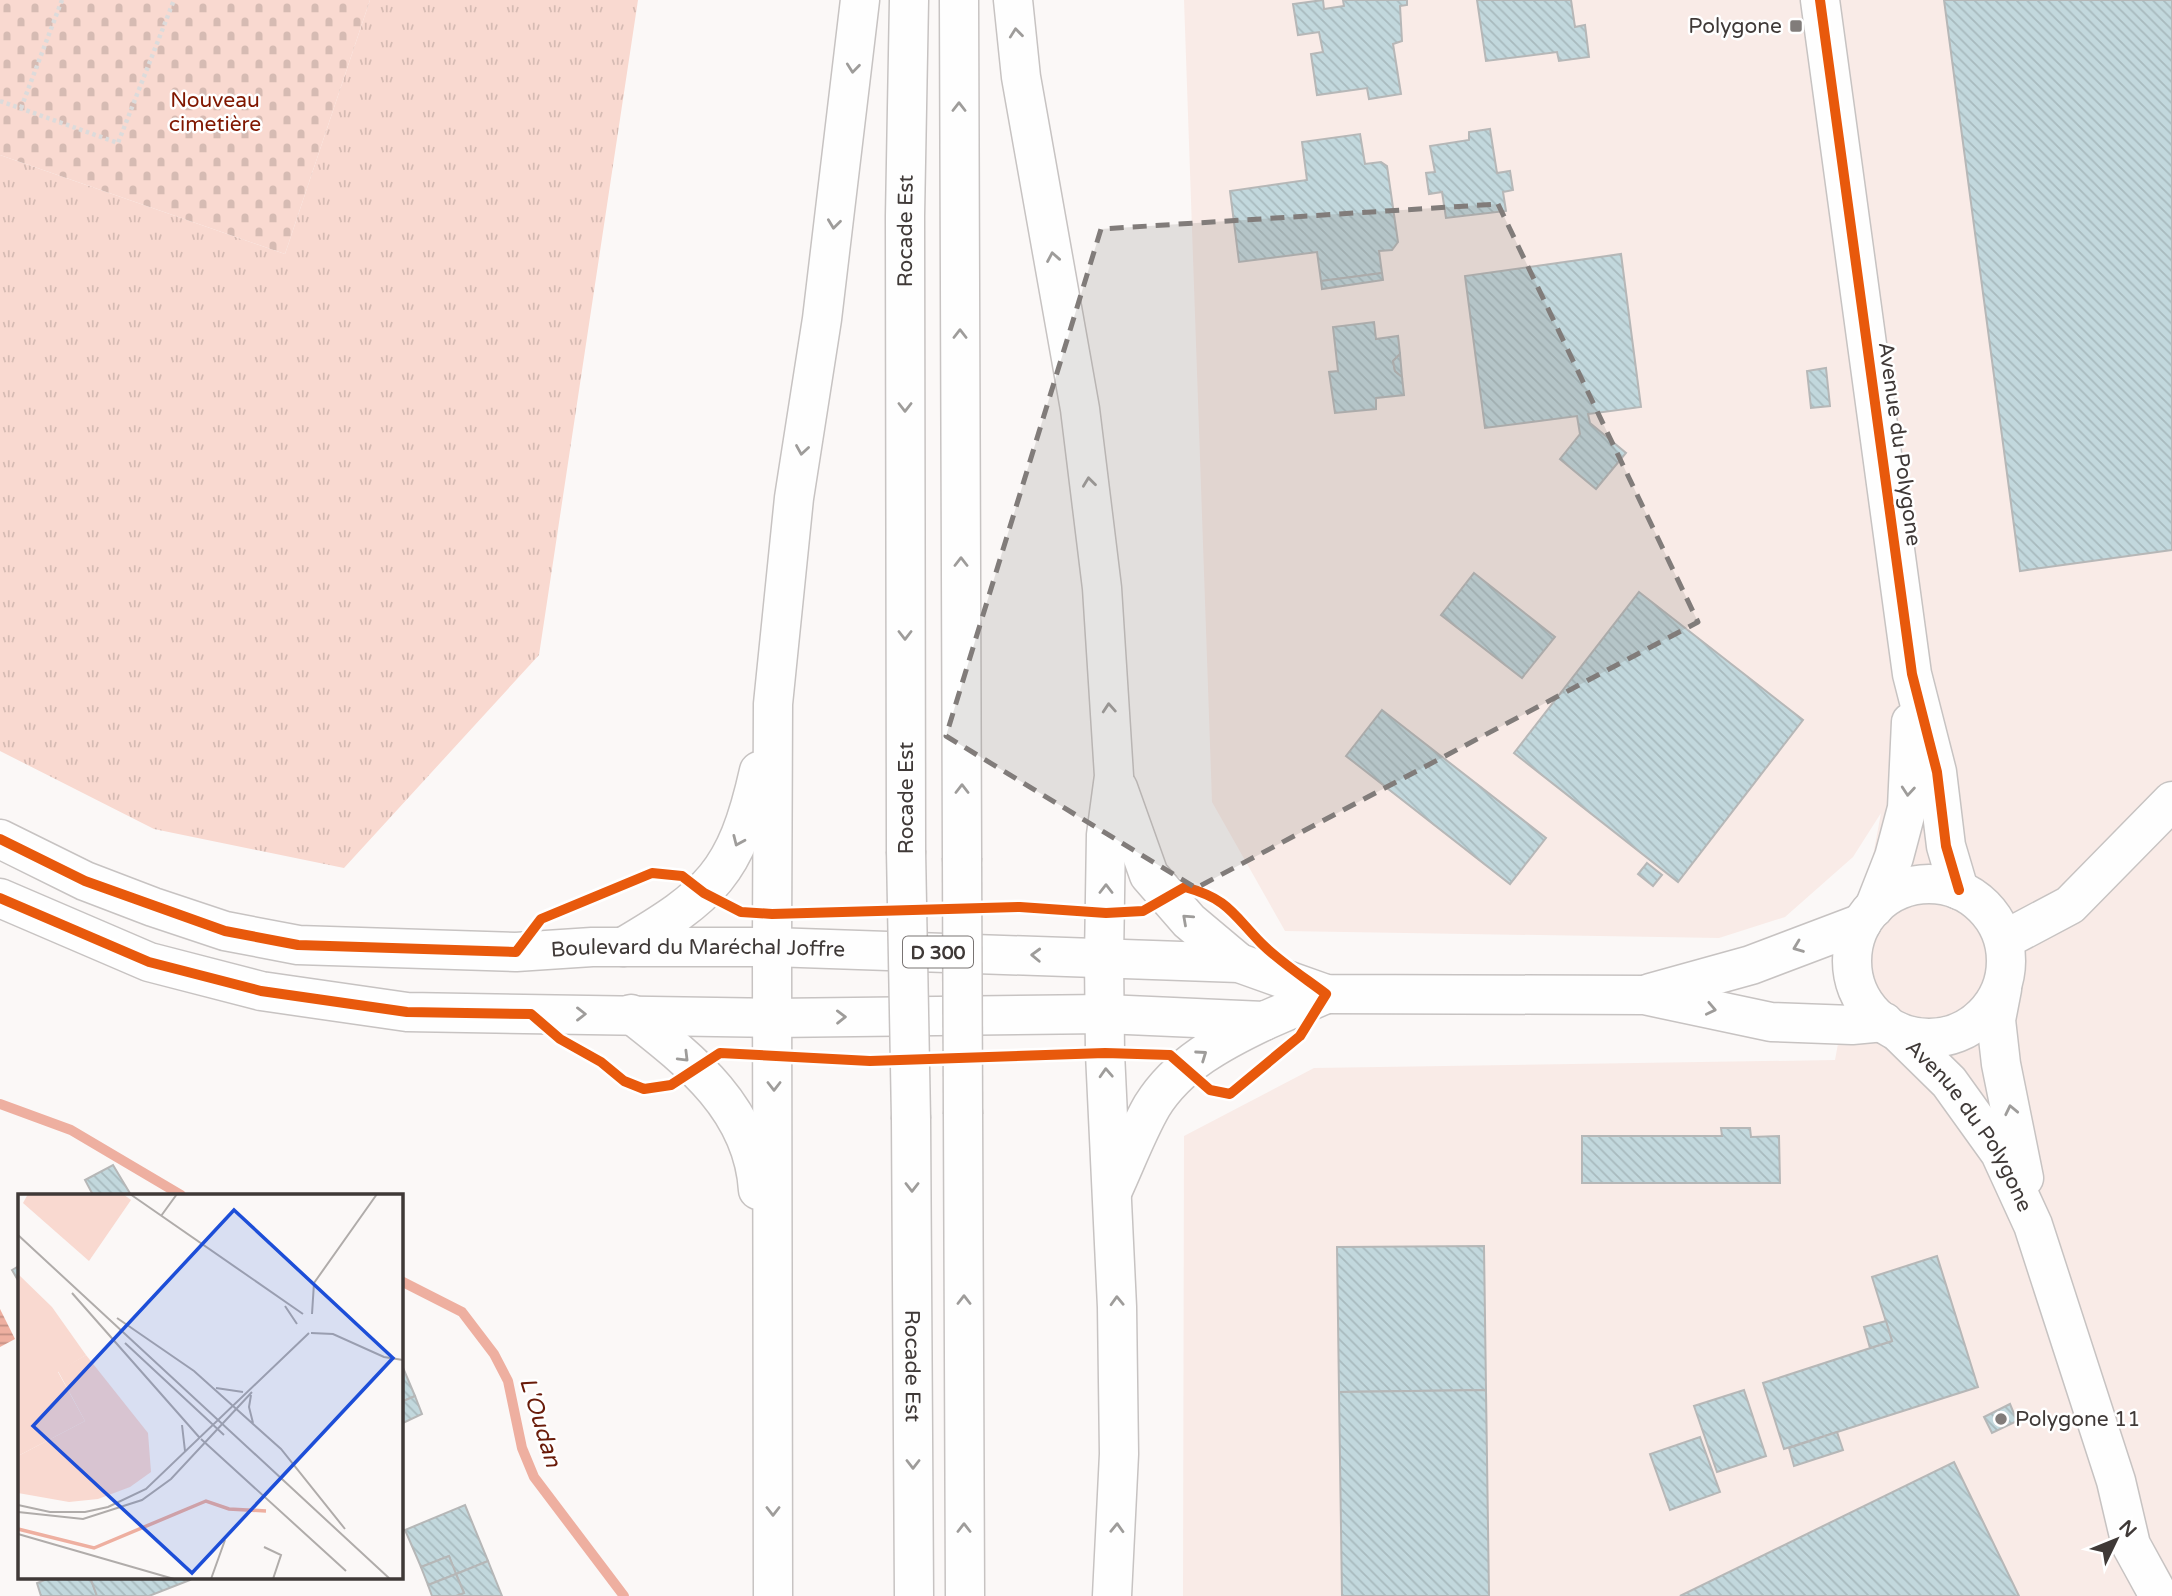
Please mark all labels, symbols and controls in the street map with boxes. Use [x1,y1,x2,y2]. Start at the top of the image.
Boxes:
place label: Polygone [1688,14,1782,39]
marker: Polygone [1788,18,1804,34]
one-way arrow [1009,27,1024,38]
one-way arrow [846,63,861,74]
park label: Nouveau cimetière [169,88,261,137]
one-way arrow [951,101,967,112]
street label: Rocade Est [893,174,919,287]
one-way arrow [827,219,842,230]
one-way arrow [1047,251,1062,263]
one-way arrow [952,329,968,339]
street label: Avenue du Polygone [1873,340,1926,548]
one-way arrow [897,402,913,413]
one-way arrow [794,444,809,455]
one-way arrow [1081,476,1096,487]
one-way arrow [953,556,969,567]
one-way arrow [897,630,913,640]
one-way arrow [1102,702,1117,713]
street label: Rocade Est [894,742,919,854]
one-way arrow [954,784,970,794]
one-way arrow [1901,785,1916,797]
one-way arrow [732,834,746,846]
one-way arrow [1098,884,1114,894]
one-way arrow [1182,914,1195,927]
street label: Boulevard du Maréchal Joffre [550,935,846,963]
road number: D 300 [903,936,973,968]
one-way arrow [1793,938,1805,952]
one-way arrow [1030,948,1041,963]
one-way arrow [1705,1001,1717,1015]
one-way arrow [576,1006,587,1022]
one-way arrow [837,1009,847,1025]
street label: Avenue du Polygone [1900,1035,2037,1216]
one-way arrow [676,1049,689,1062]
one-way arrow [1194,1051,1207,1063]
one-way arrow [1098,1068,1113,1079]
one-way arrow [766,1082,782,1092]
one-way arrow [2004,1104,2019,1116]
one-way arrow [904,1182,919,1193]
inset map [18,1194,402,1578]
one-way arrow [956,1295,972,1305]
one-way arrow [1110,1295,1125,1306]
street label: Rocade Est [899,1310,925,1422]
water label: L'Oudan [513,1374,567,1471]
place label: Polygone 11 [2015,1407,2140,1432]
marker: Polygone 11 [1993,1411,2009,1427]
one-way arrow [905,1459,921,1469]
north arrow [2081,1505,2151,1575]
one-way arrow [765,1506,781,1516]
text: N [2114,1516,2141,1542]
one-way arrow [956,1522,972,1533]
one-way arrow [1109,1522,1124,1533]

